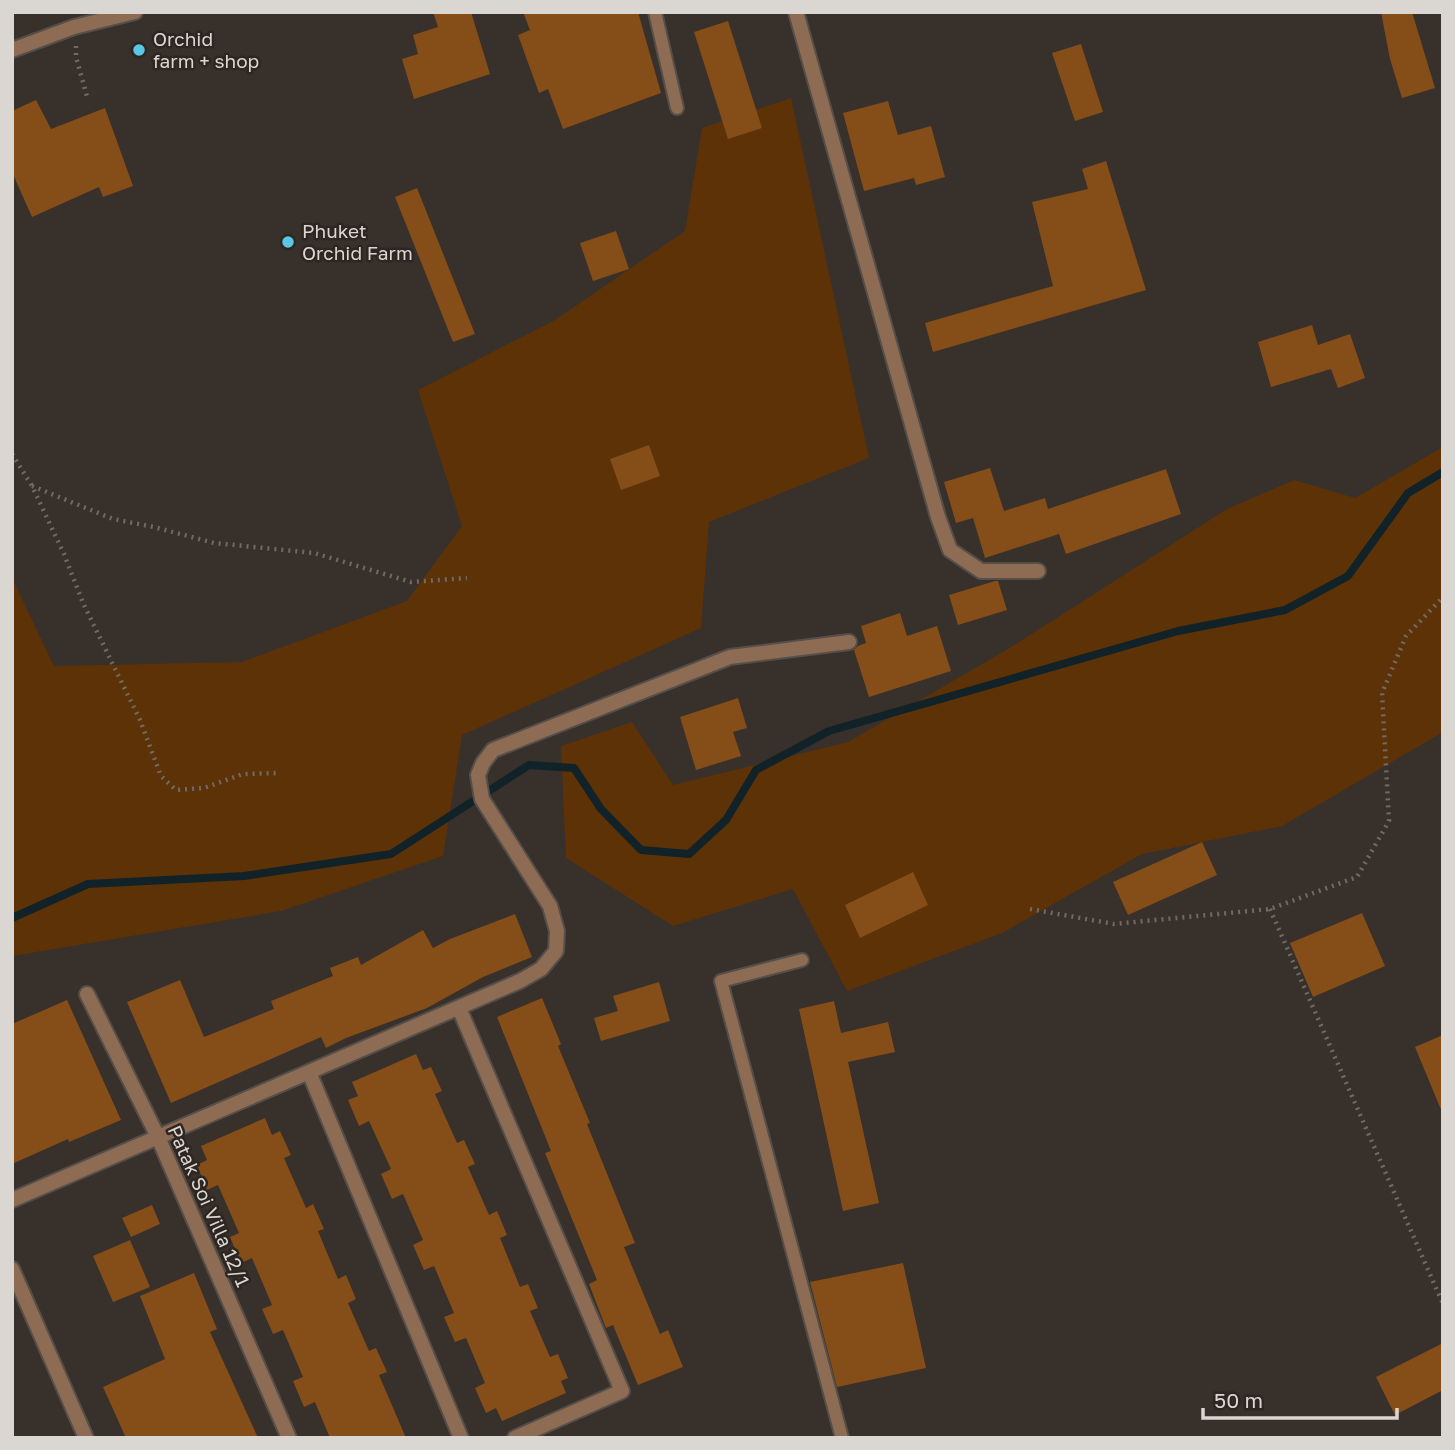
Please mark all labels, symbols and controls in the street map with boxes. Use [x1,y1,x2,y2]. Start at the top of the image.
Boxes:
place label: Orchid farm + shop [153,27,259,72]
marker: Orchid farm + shop [131,42,147,58]
place label: Phuket Orchid Farm [302,219,413,264]
marker: Phuket Orchid Farm [280,234,296,250]
street label: Patak Soi Villa 12/1 [164,1122,255,1290]
scale bar [1203,1376,1397,1420]
text: 50 m [1214,1387,1263,1413]

